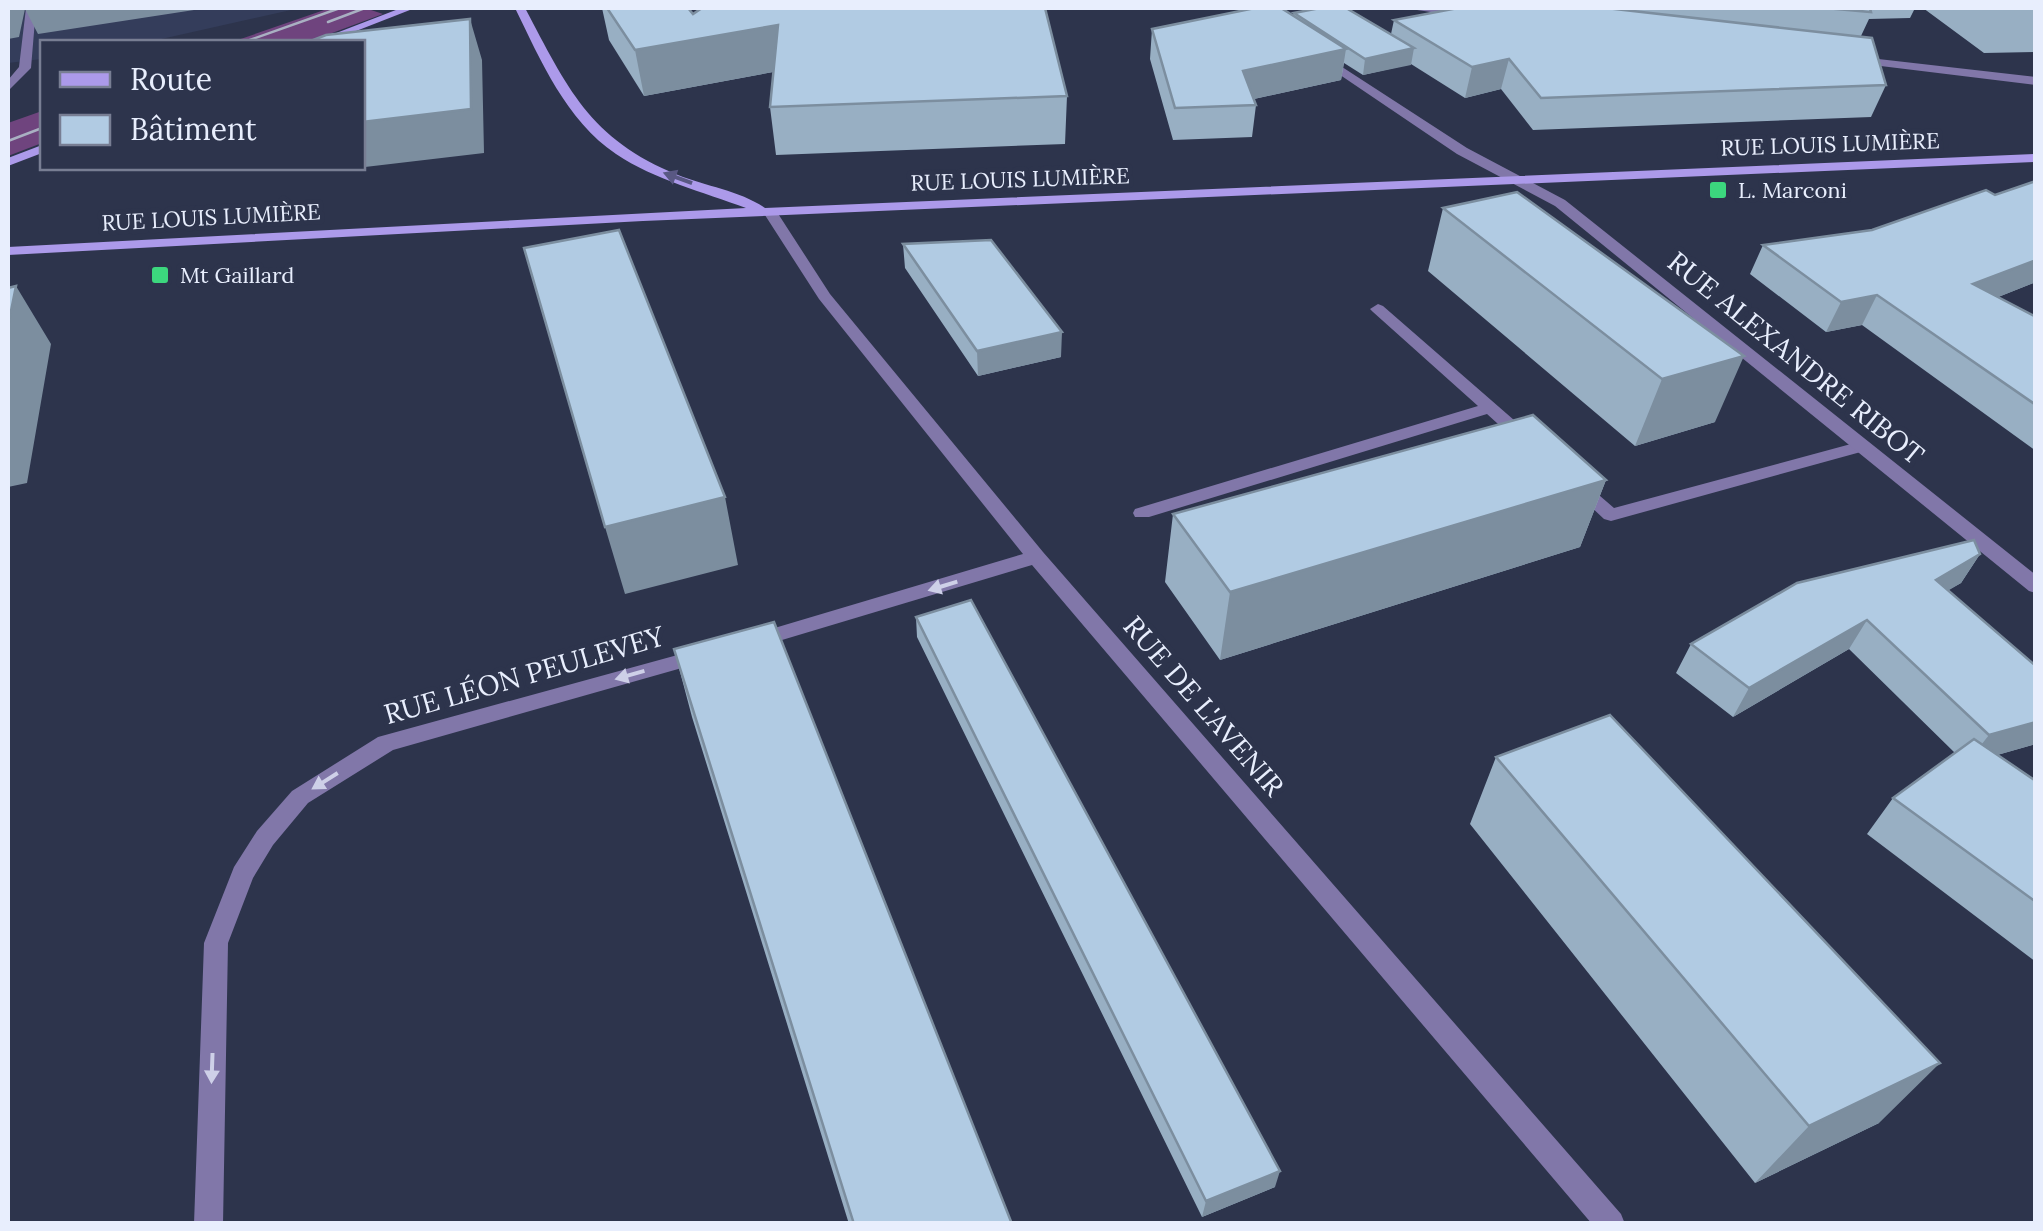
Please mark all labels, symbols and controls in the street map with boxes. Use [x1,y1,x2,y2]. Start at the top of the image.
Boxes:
legend [40,40,365,170]
text: Route [130,60,212,98]
text: Bâtiment [130,110,257,148]
street label: RUE LOUIS LUMIÈRE [1720,126,1940,162]
street label: RUE LOUIS LUMIÈRE [910,161,1130,197]
one-way arrow [663,170,693,185]
place label: L. Marconi [1738,176,1847,204]
marker: L. Marconi [1707,179,1729,201]
street label: RUE LOUIS LUMIÈRE [101,197,321,237]
street label: RUE ALEXANDRE RIBOT [1660,243,1932,473]
place label: Mt Gaillard [180,261,295,289]
marker: Mt Gaillard [149,264,171,286]
one-way arrow [927,580,957,595]
street label: RUE DE L'AVENIR [1116,608,1292,804]
street label: RUE LÉON PEULEVEY [380,617,669,732]
one-way arrow [614,668,645,684]
one-way arrow [311,772,339,790]
one-way arrow [204,1052,220,1084]

